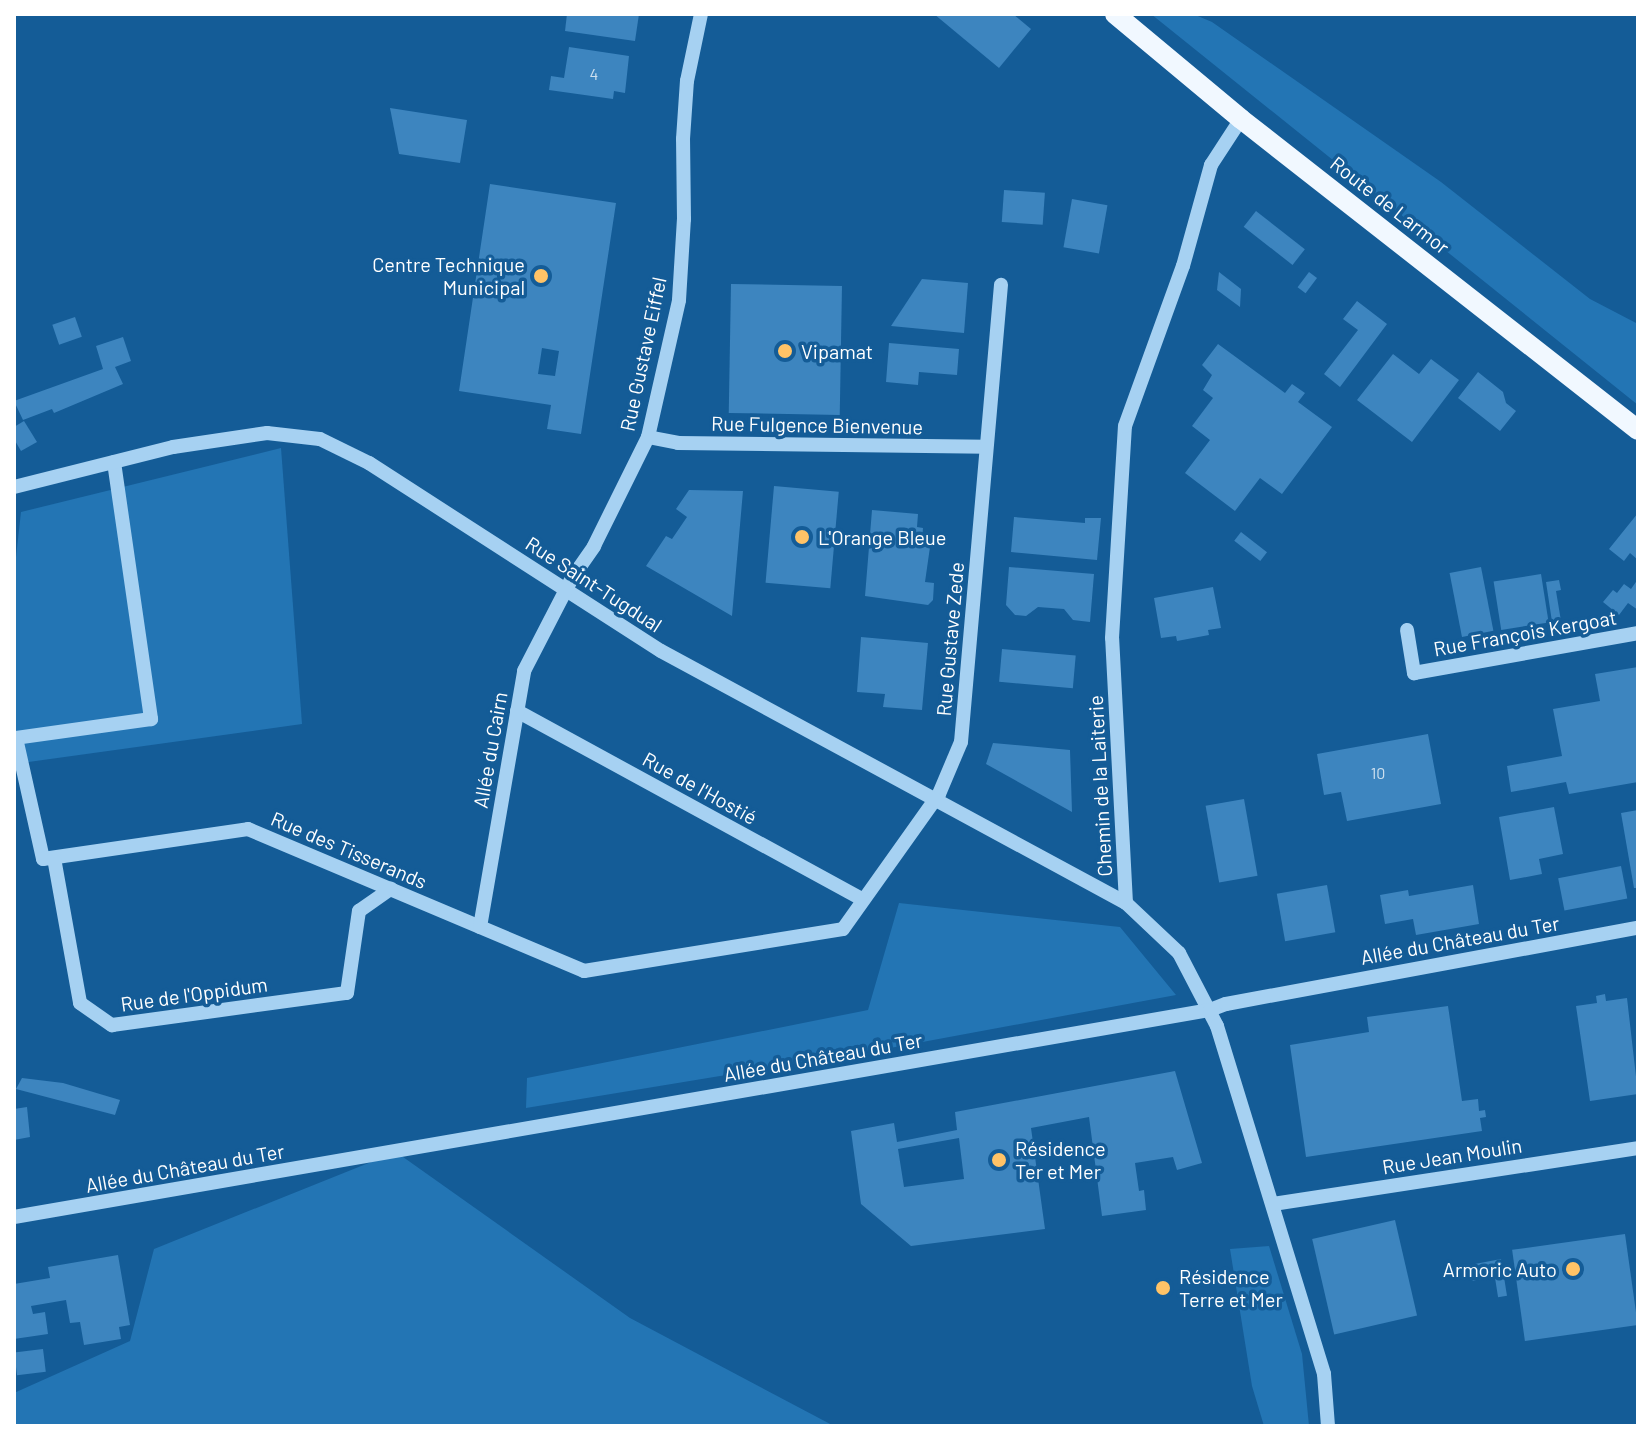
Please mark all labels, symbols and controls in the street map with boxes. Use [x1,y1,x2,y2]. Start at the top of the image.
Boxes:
house number: 4 [590,64,598,84]
street label: Route de Larmor [1326,151,1454,259]
place label: Centre Technique Municipal [372,252,525,299]
marker: Centre Technique Municipal [532,267,550,285]
street label: Rue Gustave Eiffel [615,275,671,433]
place label: Vipamat [801,339,873,363]
marker: Vipamat [776,342,794,360]
street label: Rue Fulgence Bienvenue [711,411,923,439]
place label: L'Orange Bleue [818,525,946,549]
marker: L'Orange Bleue [793,528,811,546]
street label: Rue Saint-Tugdual [521,531,667,637]
street label: Rue Gustave Zede [931,561,969,717]
street label: Rue François Kergoat [1432,605,1618,661]
street label: Allée du Cairn [468,690,512,810]
street label: Chemin de la Laiterie [1083,695,1117,877]
street label: Rue de l'Hostié [639,747,761,829]
house number: 10 [1371,763,1385,783]
street label: Rue des Tisserands [267,806,431,894]
street label: Allée du Château du Ter [1359,911,1561,969]
street label: Rue de l'Oppidum [119,972,269,1016]
street label: Allée du Château du Ter [722,1028,924,1086]
street label: Rue Jean Moulin [1380,1133,1524,1179]
place label: Résidence Ter et Mer [1015,1136,1106,1183]
street label: Allée du Château du Ter [84,1139,286,1197]
marker: Résidence Ter et Mer [990,1151,1008,1169]
place label: Armoric Auto [1443,1257,1557,1281]
marker: Armoric Auto [1564,1260,1582,1278]
place label: Résidence Terre et Mer [1179,1264,1283,1311]
marker: Résidence Terre et Mer [1154,1279,1172,1297]

